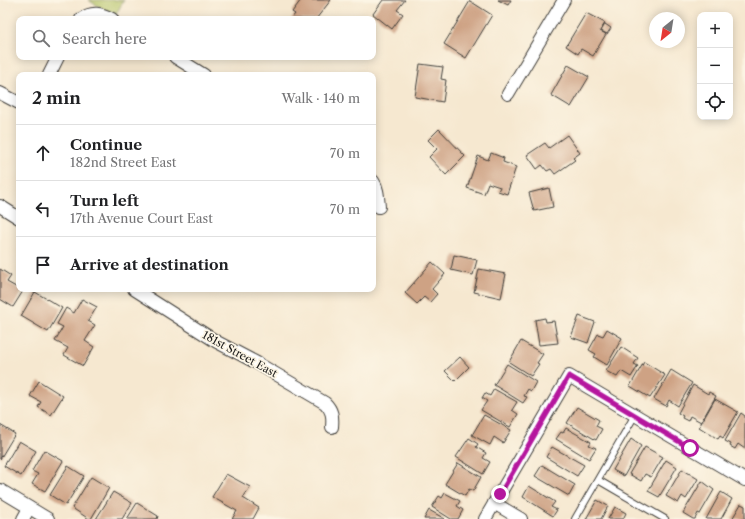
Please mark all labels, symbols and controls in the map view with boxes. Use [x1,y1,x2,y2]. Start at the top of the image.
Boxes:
north arrow [649,12,685,48]
map controls [697,12,733,120]
button: + [697,12,733,48]
search box [16,16,376,60]
icon: search [30,27,52,49]
text: Search here [62,29,147,48]
button: − [697,48,733,84]
button: locate [697,84,733,120]
text: 2 min [32,88,81,108]
text: Walk · 140 m [282,90,360,106]
text: Continue [70,135,142,154]
icon: ahead [32,142,54,164]
text: 70 m [330,145,360,161]
text: 182nd Street East [70,154,176,170]
text: Turn left [70,191,139,210]
icon: left [32,198,54,220]
text: 70 m [330,201,360,217]
text: 17th Avenue Court East [70,210,213,226]
icon: arrive [32,254,54,276]
text: Arrive at destination [70,255,229,274]
street label: 181st Street East [200,328,280,380]
route start [681,439,699,457]
route end [491,485,509,503]

